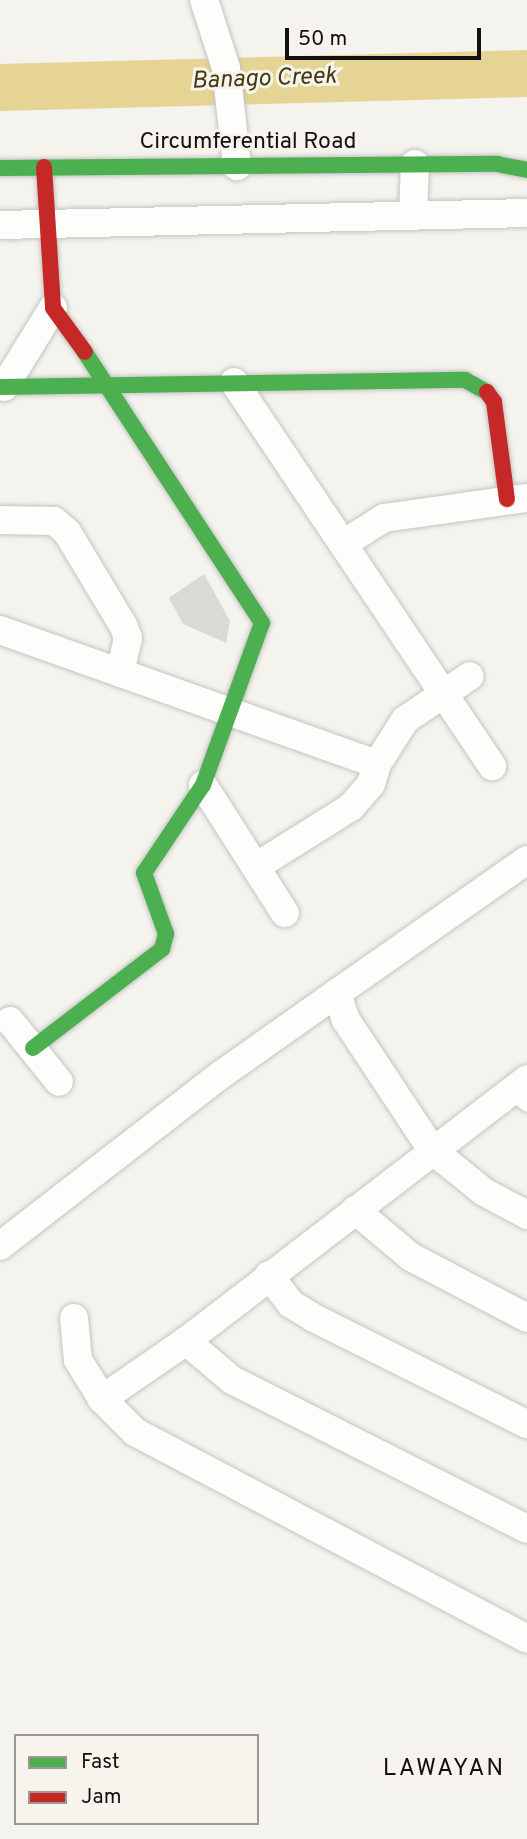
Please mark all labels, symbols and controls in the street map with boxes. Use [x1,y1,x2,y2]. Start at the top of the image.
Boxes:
scale bar [289,14,485,58]
text: 50 m [298,26,347,53]
water label: Banago Creek [191,63,337,97]
street label: Circumferential Road [139,129,357,157]
legend [14,1734,259,1825]
text: Fast [81,1749,120,1776]
district label: LAWAYAN [384,1756,504,1784]
text: Jam [81,1784,122,1811]

